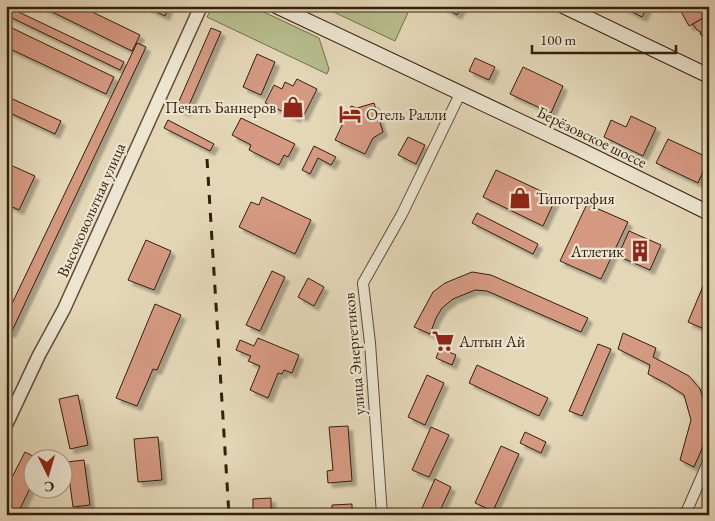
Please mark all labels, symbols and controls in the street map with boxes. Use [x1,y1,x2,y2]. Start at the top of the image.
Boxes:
scale bar [532,22,676,54]
text: 100 m [540,30,577,49]
shop icon: Печать Баннеров [280,94,306,120]
place label: Печать Баннеров [165,97,276,118]
hotel icon: Отель Ралли [337,101,363,127]
street label: Берёзовское шоссе [534,101,650,173]
place label: Отель Ралли [366,104,447,125]
street label: Высоковольтная улица [52,139,130,281]
shop icon: Типография [507,185,533,211]
place label: Типография [536,188,615,209]
building icon: Атлетик [627,238,653,264]
place label: Атлетик [570,241,624,262]
street label: улица Энергетиков [338,292,370,416]
supermarket icon: Алтын Ай [430,328,456,354]
place label: Алтын Ай [458,331,526,352]
north arrow [22,448,72,498]
text: С [43,478,55,496]

